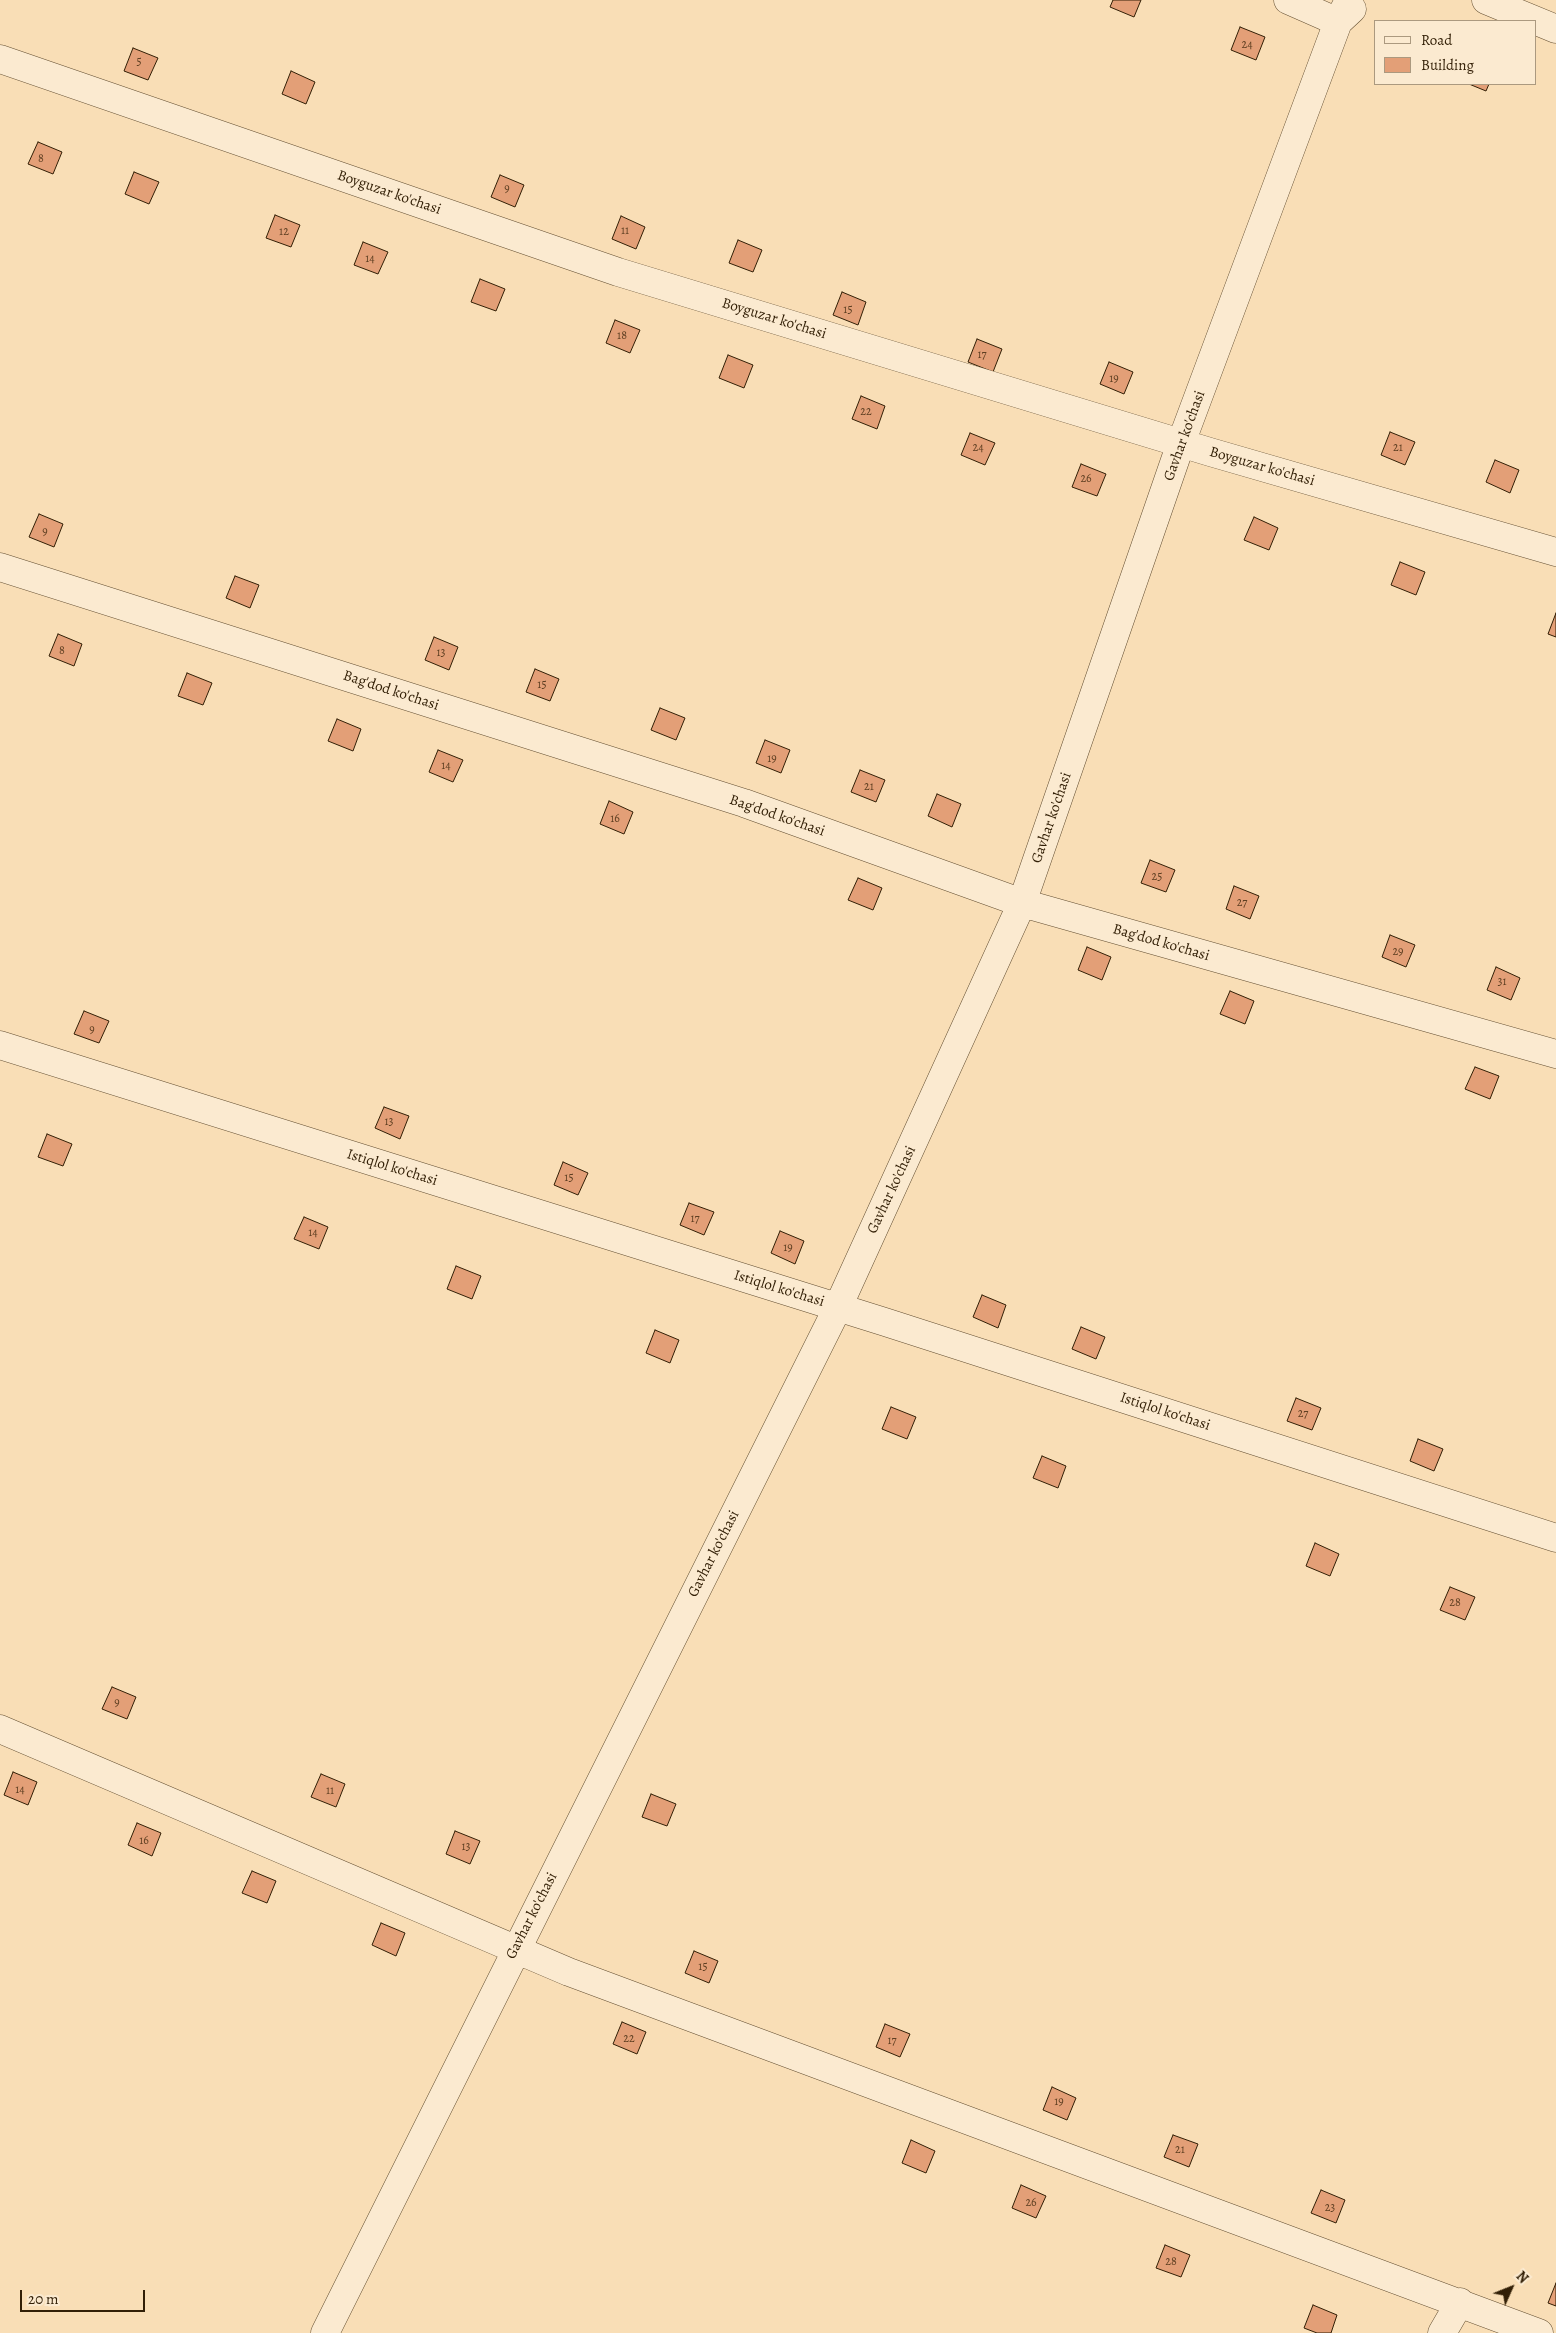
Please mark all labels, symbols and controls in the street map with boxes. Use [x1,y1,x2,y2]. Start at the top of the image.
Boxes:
legend [1374,20,1536,85]
text: Road [1421,30,1452,50]
house number: 24 [1241,38,1253,52]
house number: 5 [136,55,142,69]
text: Building [1421,55,1474,75]
house number: 8 [38,152,44,166]
street label: Boyguzar ko'chasi [335,167,443,219]
house number: 9 [504,182,510,196]
house number: 11 [621,224,629,238]
house number: 12 [279,225,289,239]
house number: 14 [365,252,375,266]
street label: Boyguzar ko'chasi [719,295,829,343]
house number: 15 [843,303,853,317]
house number: 18 [617,329,627,343]
house number: 17 [977,348,987,362]
house number: 19 [1109,372,1119,386]
street label: Gavhar ko'chasi [1160,388,1210,484]
house number: 22 [860,405,872,419]
house number: 24 [972,441,984,455]
house number: 21 [1393,441,1403,455]
street label: Boyguzar ko'chasi [1207,443,1317,491]
house number: 26 [1080,472,1092,486]
house number: 9 [42,525,48,539]
house number: 8 [59,644,65,658]
house number: 13 [436,646,446,660]
street label: Bag'dod ko'chasi [341,667,441,715]
house number: 15 [537,678,547,692]
house number: 19 [767,752,777,766]
house number: 14 [441,759,451,773]
street label: Gavhar ko'chasi [1028,770,1076,866]
house number: 21 [864,780,874,794]
street label: Bag'dod ko'chasi [727,791,827,841]
house number: 16 [610,812,620,826]
house number: 25 [1152,870,1162,884]
house number: 27 [1237,896,1247,910]
street label: Bag'dod ko'chasi [1111,921,1211,965]
house number: 29 [1392,945,1404,959]
house number: 31 [1497,975,1507,989]
house number: 9 [89,1023,95,1037]
house number: 13 [384,1115,394,1129]
street label: Gavhar ko'chasi [864,1143,920,1237]
street label: Istiqlol ko'chasi [345,1146,439,1190]
house number: 15 [564,1171,574,1185]
house number: 17 [690,1212,700,1226]
house number: 14 [308,1226,318,1240]
house number: 19 [783,1241,793,1255]
street label: Istiqlol ko'chasi [732,1267,826,1311]
street label: Istiqlol ko'chasi [1118,1389,1212,1435]
house number: 27 [1298,1407,1308,1421]
street label: Gavhar ko'chasi [684,1508,744,1600]
house number: 28 [1449,1596,1461,1610]
house number: 9 [114,1696,120,1710]
house number: 14 [15,1783,25,1797]
house number: 11 [326,1784,334,1798]
house number: 16 [139,1834,149,1848]
house number: 13 [461,1840,471,1854]
street label: Gavhar ko'chasi [502,1870,562,1962]
house number: 15 [698,1960,708,1974]
house number: 22 [623,2032,635,2046]
house number: 17 [887,2034,897,2048]
house number: 19 [1054,2095,1064,2109]
house number: 21 [1175,2143,1185,2157]
house number: 26 [1025,2196,1037,2210]
house number: 23 [1325,2201,1335,2215]
house number: 28 [1165,2255,1177,2269]
north arrow [1486,2263,1536,2313]
text: N [1512,2267,1533,2287]
scale bar [22,2280,148,2312]
text: 20 m [28,2289,59,2309]

